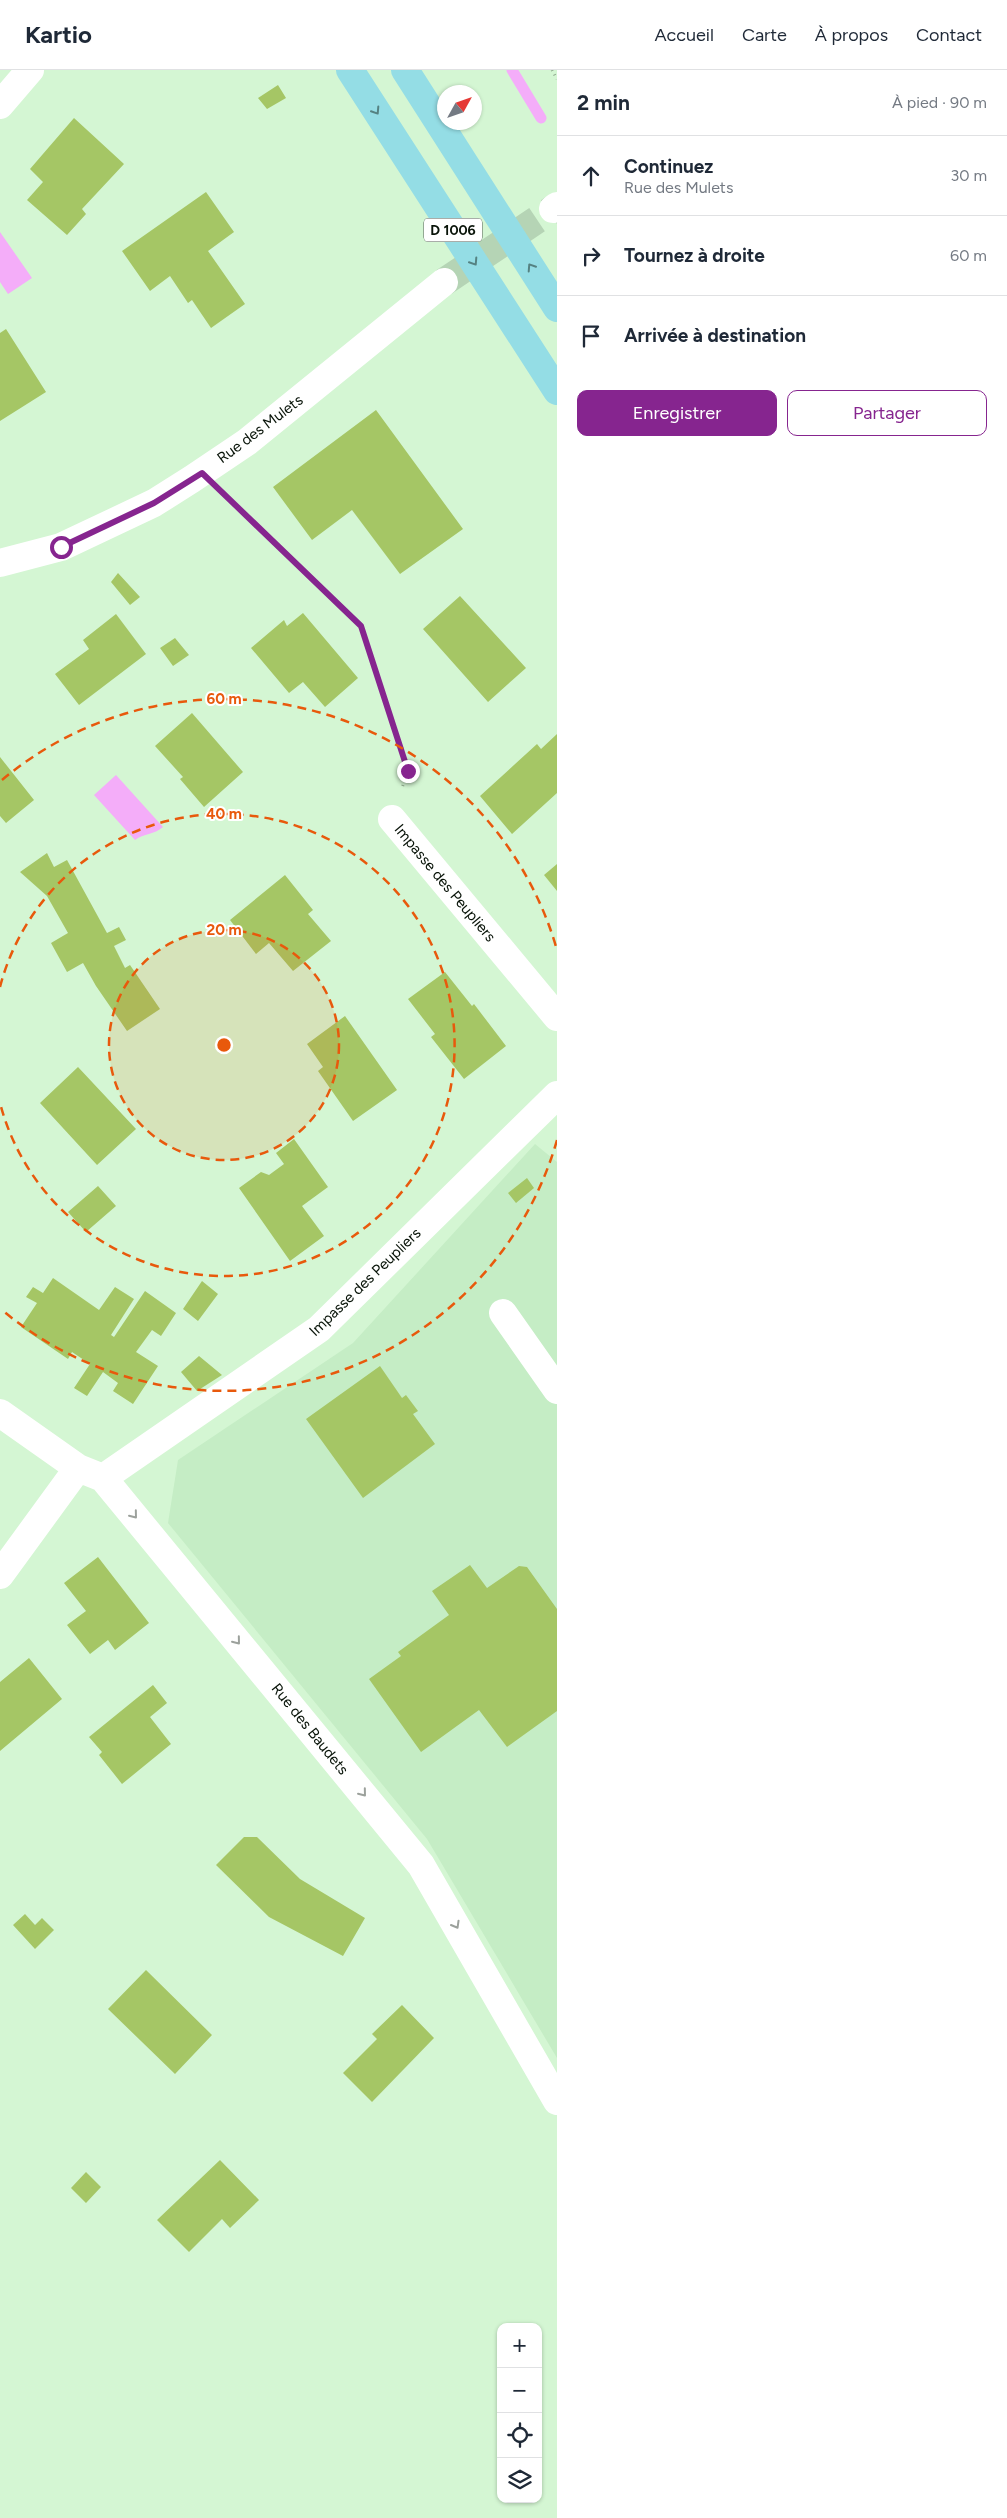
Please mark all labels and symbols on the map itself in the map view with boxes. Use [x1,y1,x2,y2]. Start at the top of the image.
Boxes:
north arrow [437,85,482,130]
one-way arrow [370,105,379,115]
road number: D 1006 [424,218,482,242]
one-way arrow [468,256,477,266]
one-way arrow [527,263,537,272]
street label: Rue des Mulets [214,391,306,467]
route start [50,536,73,559]
text: 60 m [206,690,242,708]
route end [397,760,420,783]
text: 40 m [206,805,242,823]
street label: Impasse des Peupliers [391,821,499,945]
text: 20 m [206,921,242,939]
centre of rings [215,1036,233,1054]
street label: Impasse des Peupliers [306,1224,424,1340]
one-way arrow [128,1509,137,1518]
one-way arrow [232,1635,241,1644]
street label: Rue des Baudets [268,1680,352,1778]
one-way arrow [357,1788,366,1797]
one-way arrow [450,1920,460,1929]

